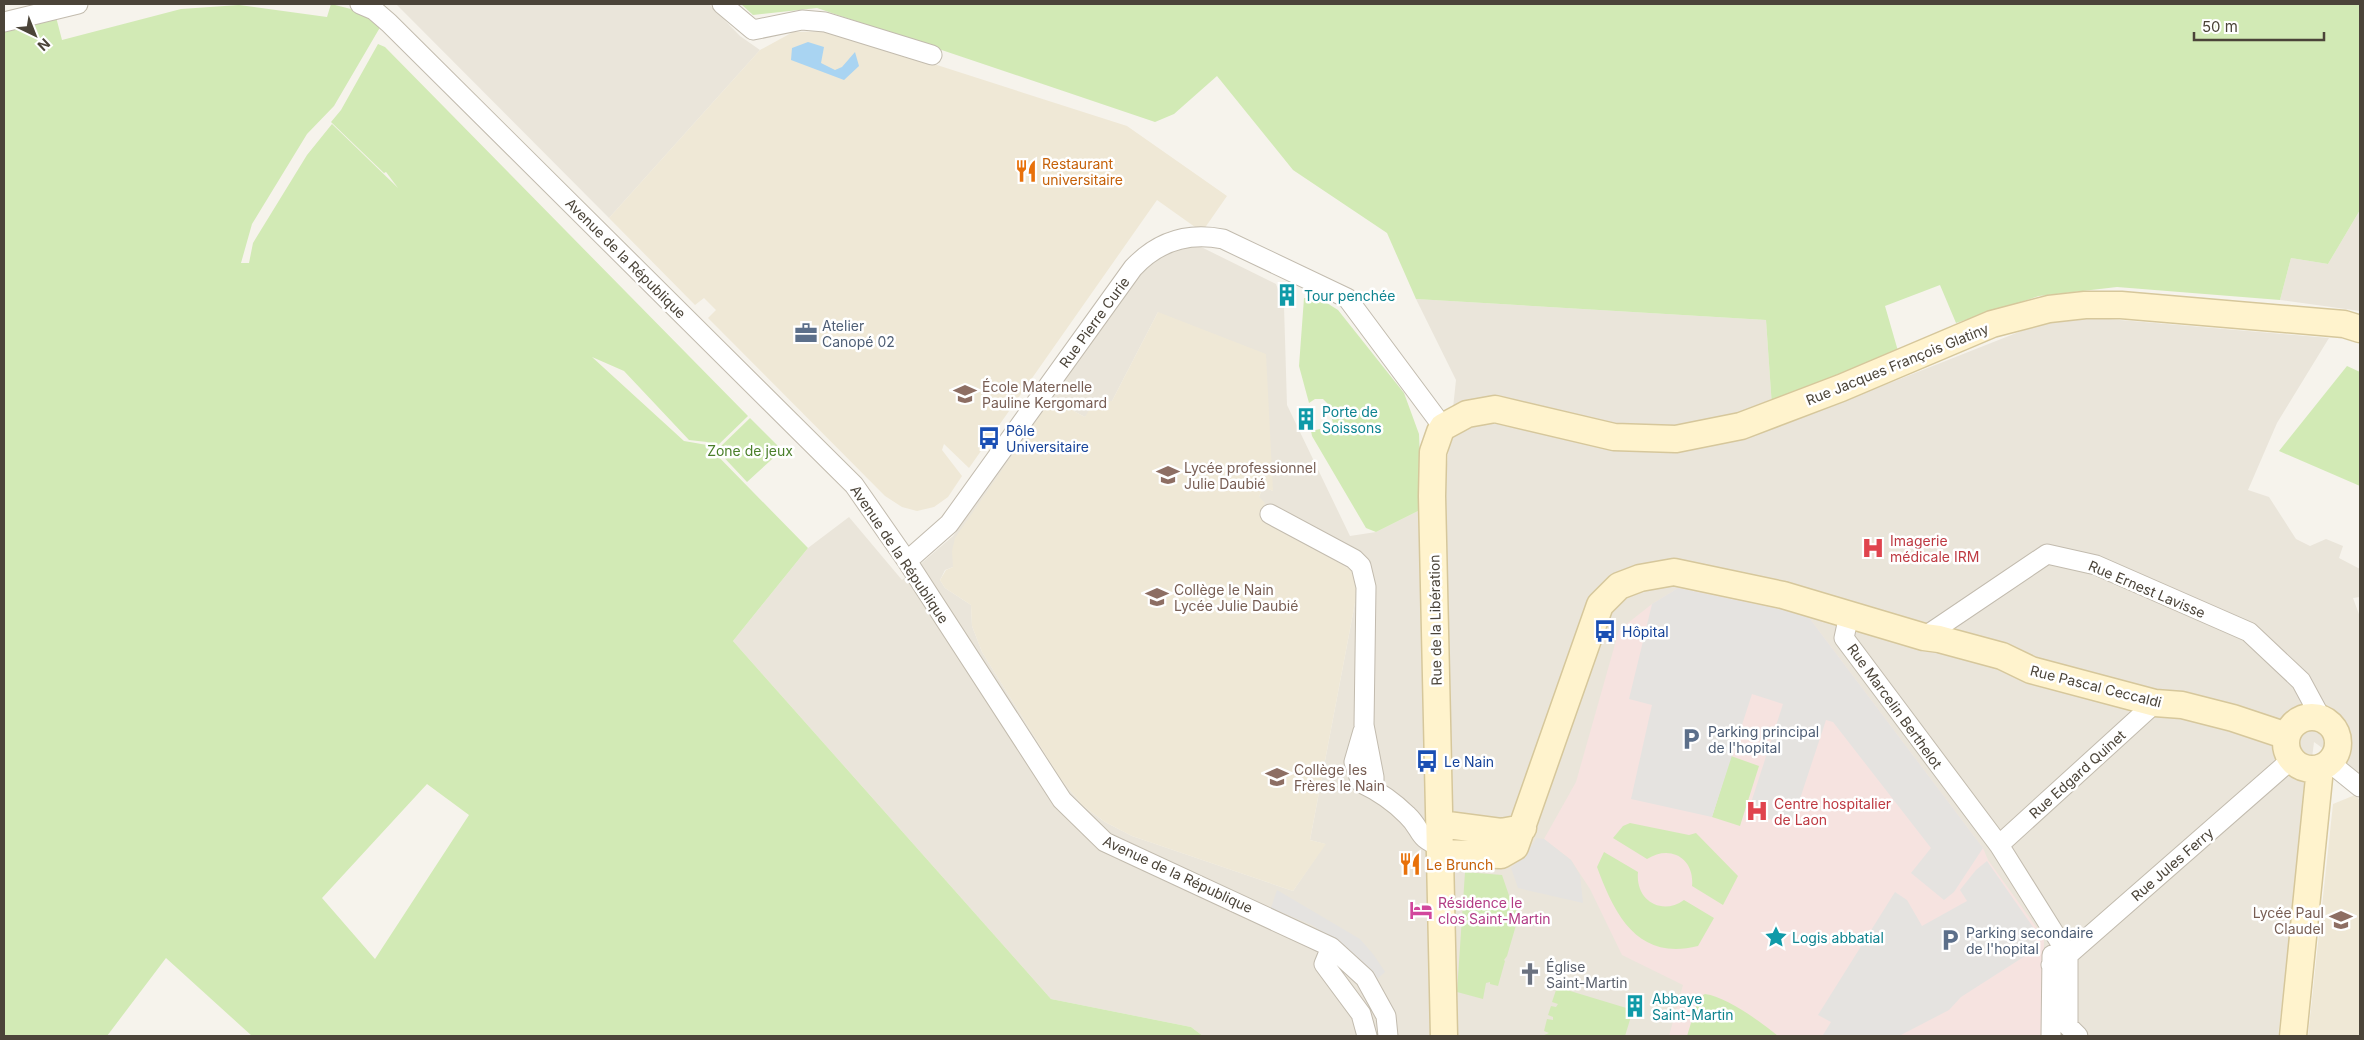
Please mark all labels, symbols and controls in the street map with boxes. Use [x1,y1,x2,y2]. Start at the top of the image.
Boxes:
north arrow [10,10,60,60]
scale bar [2194,10,2324,42]
text: 50 m [2202,17,2238,36]
text: N [35,35,54,55]
place label: Restaurant universitaire [1042,155,1123,188]
restaurant icon: Restaurant universitaire [1013,158,1039,184]
street label: Avenue de la République [562,194,690,322]
street label: Rue Pierre Curie [1055,273,1133,371]
building icon: Tour penchée [1274,282,1300,308]
place label: Tour penchée [1304,287,1395,304]
place label: Atelier Canopé 02 [822,317,895,350]
street label: Rue Jacques François Glatiny [1803,319,1991,409]
office icon: Atelier Canopé 02 [793,320,819,346]
place label: École Maternelle Pauline Kergomard [982,378,1107,411]
school or university icon: École Maternelle Pauline Kergomard [952,381,978,407]
place label: Porte de Soissons [1322,403,1382,436]
building icon: Porte de Soissons [1293,406,1319,432]
place label: Pôle Universitaire [1006,422,1089,455]
bus stop icon: Pôle Universitaire [976,425,1002,451]
park label: Zone de jeux [707,442,793,459]
place label: Lycée professionnel Julie Daubié [1184,459,1316,492]
school or university icon: Lycée professionnel Julie Daubié [1155,462,1181,488]
street label: Avenue de la République [847,482,953,626]
place label: Imagerie médicale IRM [1890,532,1979,565]
hospital icon: Imagerie médicale IRM [1860,535,1886,561]
street label: Rue de la Libération [1425,554,1445,686]
street label: Rue Ernest Lavisse [2086,557,2208,621]
place label: Collège le Nain Lycée Julie Daubié [1174,581,1298,614]
school or university icon: Collège le Nain Lycée Julie Daubié [1144,584,1170,610]
bus stop icon: Hôpital [1592,618,1618,644]
place label: Hôpital [1622,623,1669,640]
street label: Rue Marcelin Berthelot [1844,640,1946,772]
street label: Rue Pascal Ceccaldi [2029,661,2163,711]
place label: Parking principal de l'hopital [1708,723,1819,756]
parking icon: Parking principal de l'hopital [1678,726,1704,752]
street label: Rue Edgard Quinet [2025,726,2129,822]
bus stop icon: Le Nain [1414,748,1440,774]
place label: Le Nain [1444,753,1494,770]
place label: Collège les Frères le Nain [1294,761,1385,794]
school or university icon: Collège les Frères le Nain [1264,764,1290,790]
place label: Centre hospitalier de Laon [1774,795,1891,828]
hospital icon: Centre hospitalier de Laon [1744,798,1770,824]
street label: Rue Jules Ferry [2127,824,2217,904]
street label: Avenue de la République [1100,832,1256,916]
restaurant icon: Le Brunch [1397,851,1423,877]
place label: Le Brunch [1426,856,1493,873]
place label: Résidence le clos Saint-Martin [1438,894,1551,927]
hotel icon: Résidence le clos Saint-Martin [1408,897,1434,923]
place label: Lycée Paul Claudel [2253,904,2324,937]
school or university icon: Lycée Paul Claudel [2328,907,2354,933]
place icon: Logis abbatial [1763,924,1789,950]
place label: Parking secondaire de l'hopital [1966,924,2093,957]
parking icon: Parking secondaire de l'hopital [1937,927,1963,953]
place label: Logis abbatial [1792,929,1884,946]
place label: Église Saint-Martin [1546,958,1628,991]
church icon: Église Saint-Martin [1517,961,1543,987]
place label: Abbaye Saint-Martin [1652,990,1734,1023]
building icon: Abbaye Saint-Martin [1622,993,1648,1019]

